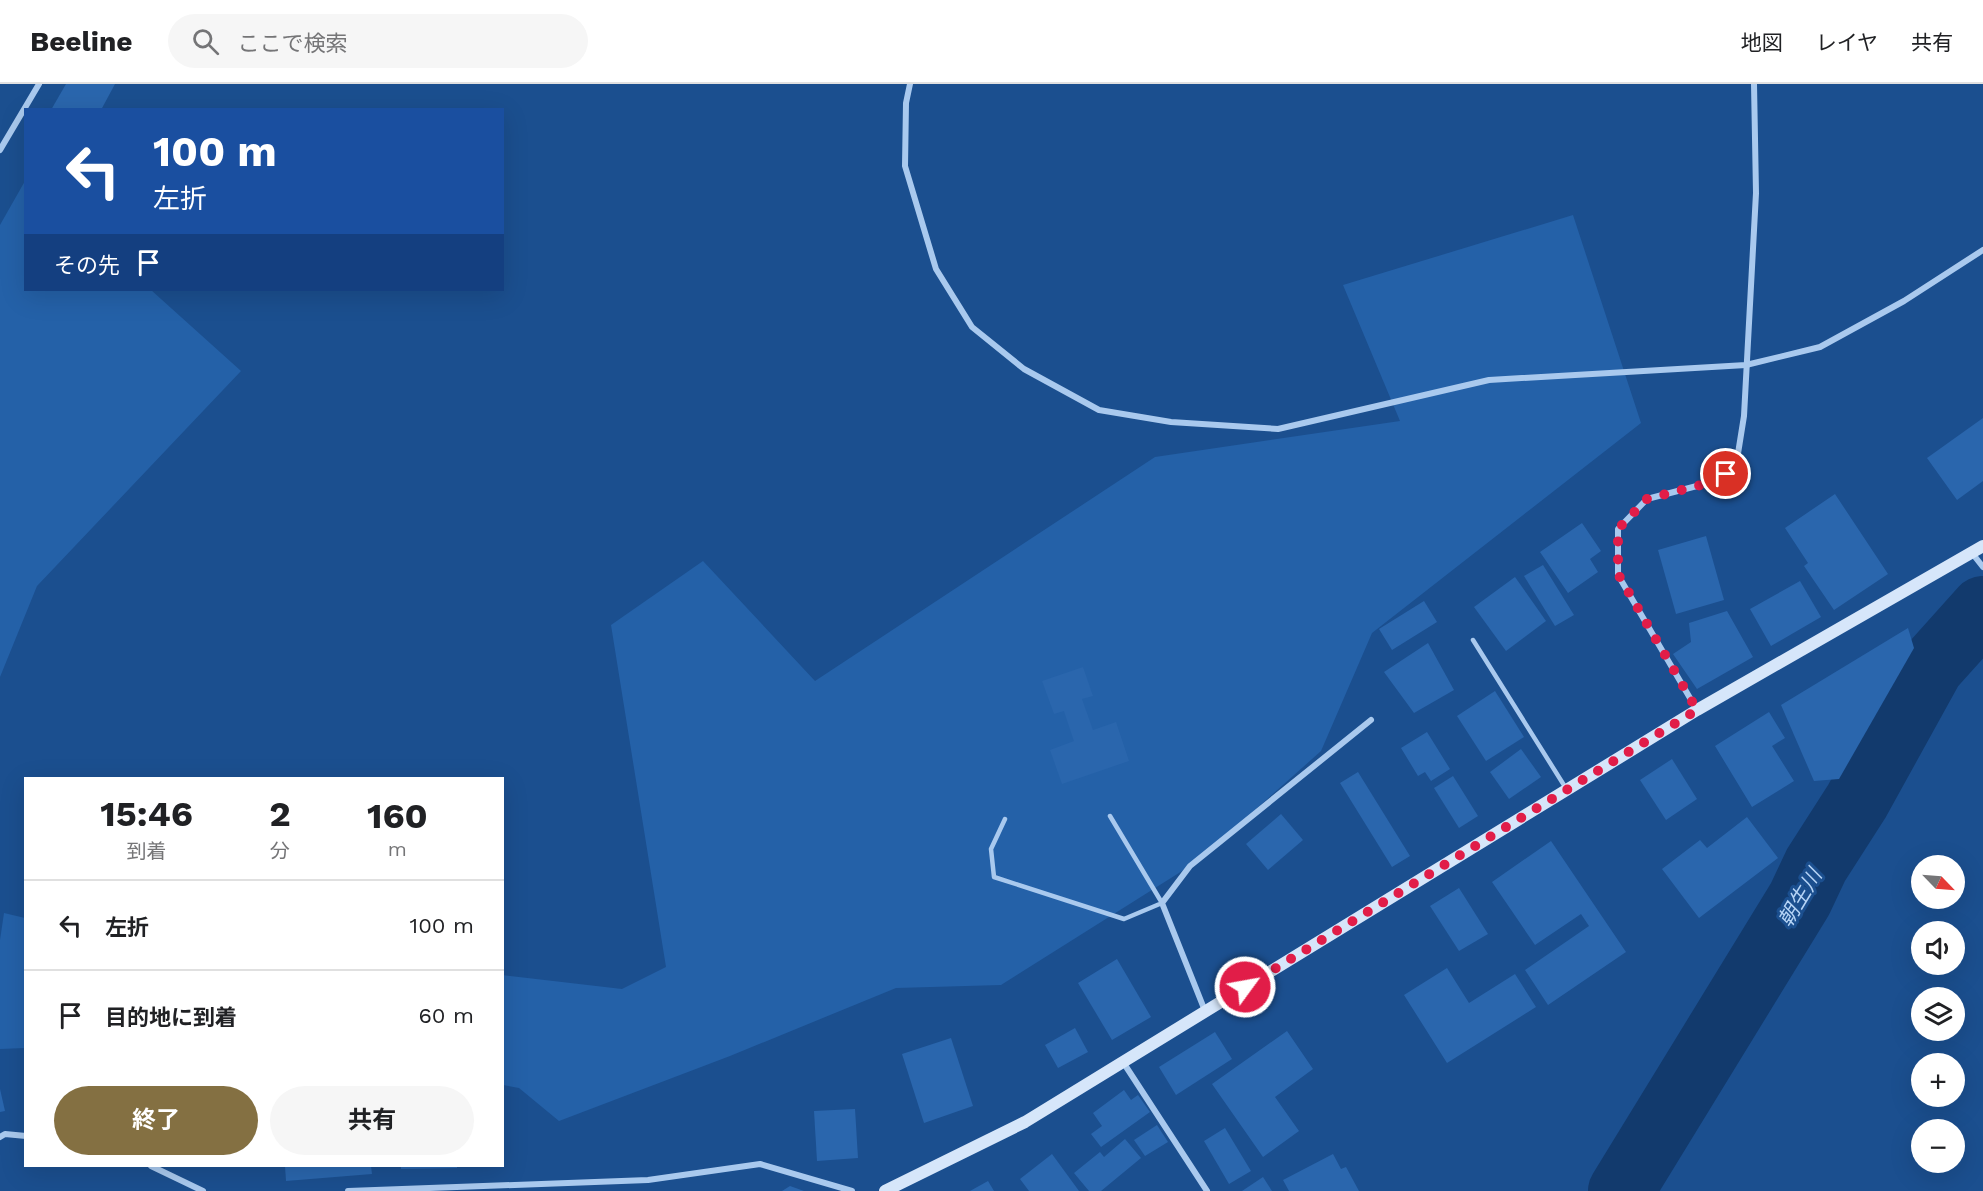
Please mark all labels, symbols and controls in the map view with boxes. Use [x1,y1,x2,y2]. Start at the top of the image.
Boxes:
search box [168,14,588,68]
text: Beeline [30,25,132,58]
icon: search [189,25,222,58]
text: 地図 [1741,30,1783,55]
text: レイヤ [1816,30,1878,55]
text: 共有 [1911,30,1953,55]
text: ここで検索 [237,31,347,56]
text: 100 m [153,127,277,176]
icon: left [54,132,132,210]
text: 左折 [153,183,207,215]
icon: arrive [132,246,165,279]
text: その先 [54,253,120,278]
pin [1700,448,1751,499]
icon: arrive [1709,457,1742,490]
text: 15:46 [100,793,193,835]
text: 2 [269,793,291,835]
text: 160 [367,795,428,837]
text: m [388,837,407,861]
text: 到着 [127,839,167,863]
text: 分 [270,839,290,863]
north arrow [1911,855,1965,909]
map controls [1911,855,1965,1173]
water label: 朝生川 [1773,863,1828,931]
icon: left [54,909,87,942]
text: 100 m [410,913,474,938]
text: 左折 [105,915,149,940]
button: sound [1911,921,1965,975]
position arrow [1213,955,1277,1019]
button: layers [1911,987,1965,1041]
icon: arrive [54,999,87,1032]
text: 60 m [418,1003,474,1028]
text: 目的地に到着 [105,1005,237,1030]
button: + [1911,1053,1965,1107]
button: 終了 [54,1086,258,1155]
button: 共有 [270,1086,474,1155]
button: − [1911,1119,1965,1173]

